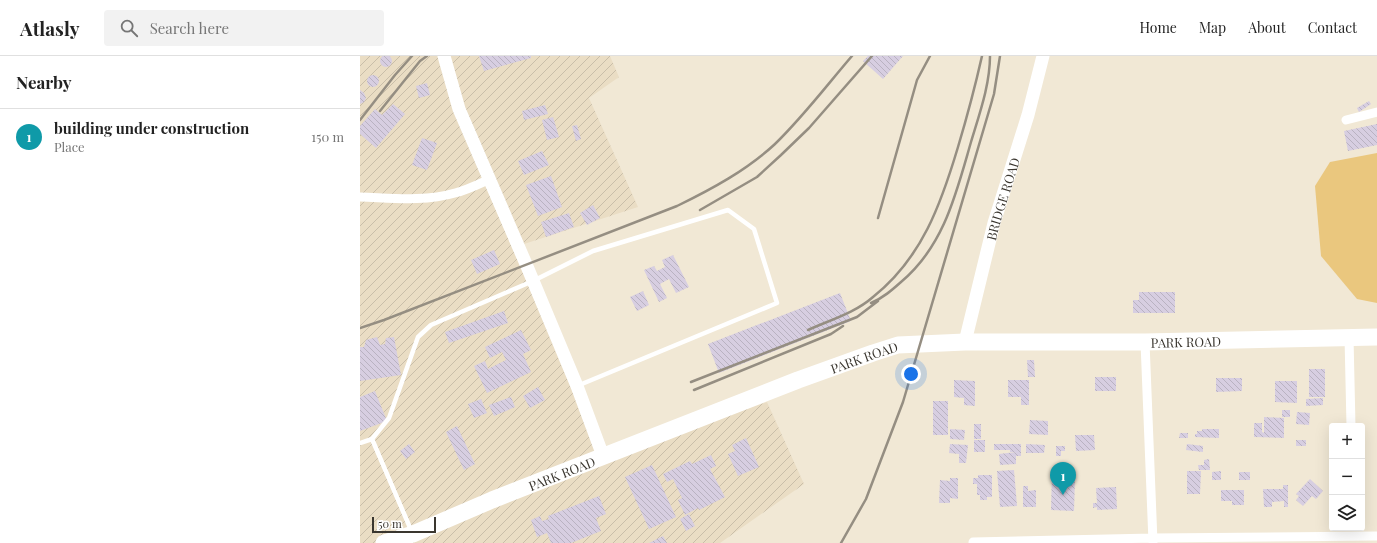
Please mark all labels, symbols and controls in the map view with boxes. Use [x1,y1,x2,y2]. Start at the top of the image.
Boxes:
search box [104,10,384,46]
text: Atlasly [20,15,80,41]
icon: search [118,17,140,39]
text: Search here [150,18,229,38]
text: Home [1139,18,1177,37]
text: Map [1199,18,1226,37]
text: About [1248,18,1286,37]
text: Contact [1308,18,1357,37]
text: Nearby [16,71,71,93]
text: building under construction [54,118,249,138]
text: 1 [27,128,31,145]
text: 150 m [311,128,344,145]
text: Place [54,138,85,155]
street label: BRIDGE ROAD [982,155,1023,242]
street label: PARK ROAD [1151,332,1221,350]
street label: PARK ROAD [828,337,900,376]
your location [901,364,921,384]
map controls [1329,423,1365,531]
button: + [1329,423,1365,459]
street label: PARK ROAD [526,452,597,494]
button: − [1329,459,1365,495]
pin: 1 [1050,462,1076,495]
button: layers [1329,495,1365,531]
scale bar [372,515,436,534]
text: 50 m [378,516,402,531]

